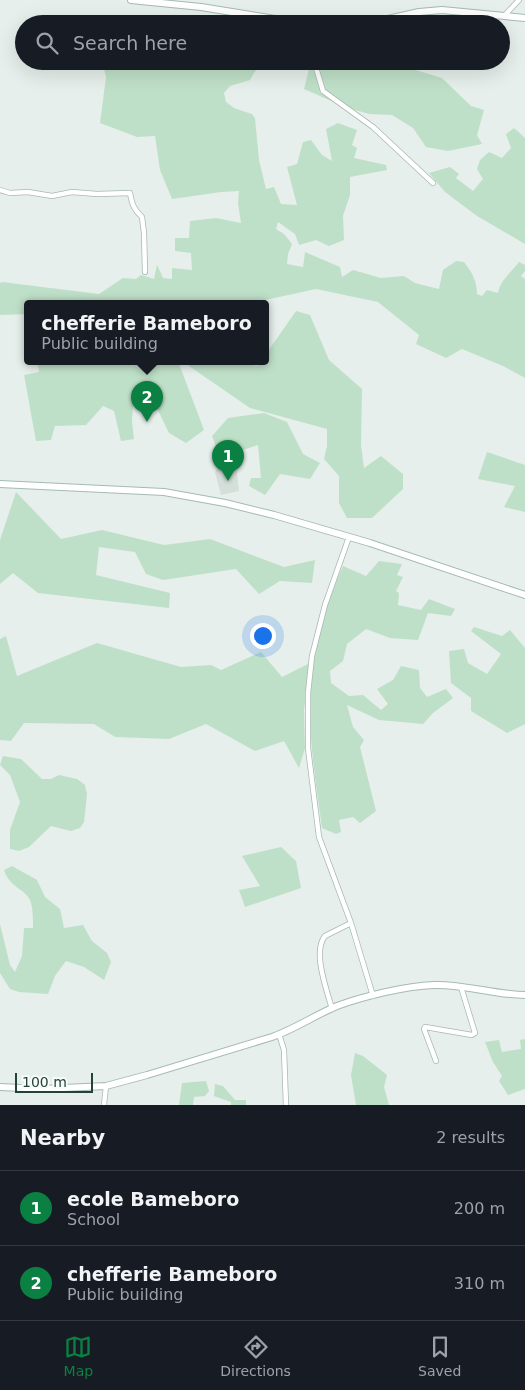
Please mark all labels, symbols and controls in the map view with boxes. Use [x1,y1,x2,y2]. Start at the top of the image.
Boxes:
search box [15,15,510,70]
icon: search [33,29,61,57]
text: Search here [73,32,187,54]
popup [24,300,269,365]
text: chefferie Bameboro [41,312,252,334]
text: Public building [41,334,158,353]
pin: 2 [131,381,163,422]
pin: 1 [212,440,244,481]
your location [250,623,276,649]
scale bar [15,1070,92,1093]
text: 100 m [22,1074,67,1090]
text: Nearby [20,1126,105,1150]
text: 2 results [436,1128,505,1147]
text: ecole Bameboro [67,1188,239,1210]
text: 1 [30,1199,42,1218]
text: 200 m [454,1199,505,1218]
text: School [67,1210,120,1229]
text: chefferie Bameboro [67,1263,277,1285]
text: 2 [30,1274,42,1293]
text: 310 m [454,1274,505,1293]
text: Public building [67,1285,184,1304]
tab: Map [64,1333,93,1379]
tab: Directions [220,1333,291,1379]
tab: Saved [418,1333,461,1379]

